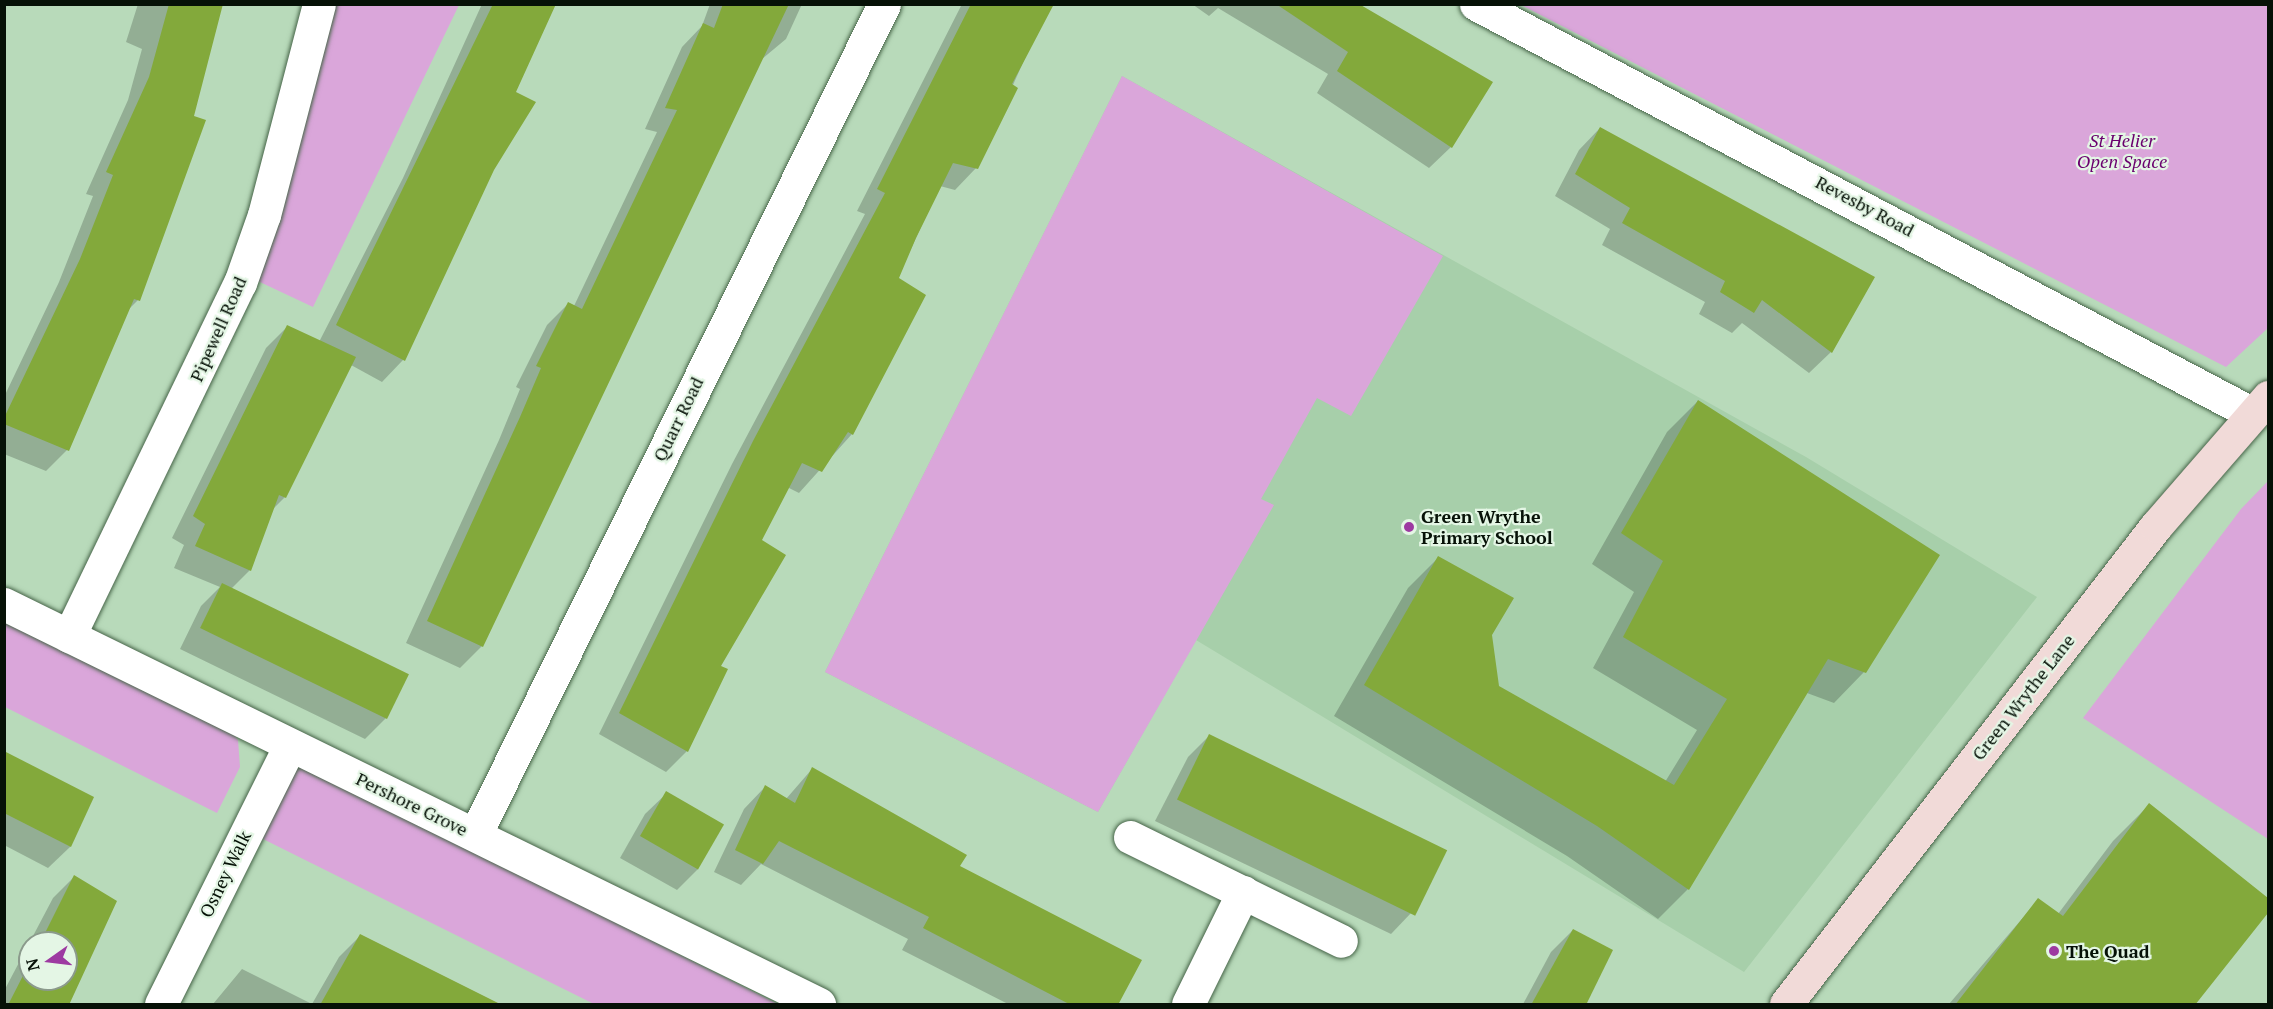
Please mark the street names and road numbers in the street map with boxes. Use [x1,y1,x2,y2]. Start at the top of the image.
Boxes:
street label: Revesby Road [1812,171,1918,241]
street label: Pipewell Road [185,273,251,385]
street label: Quarr Road [648,373,708,465]
street label: Green Wrythe Lane [1967,630,2079,764]
street label: Pershore Grove [353,768,471,840]
street label: Osney Walk [195,827,255,921]

